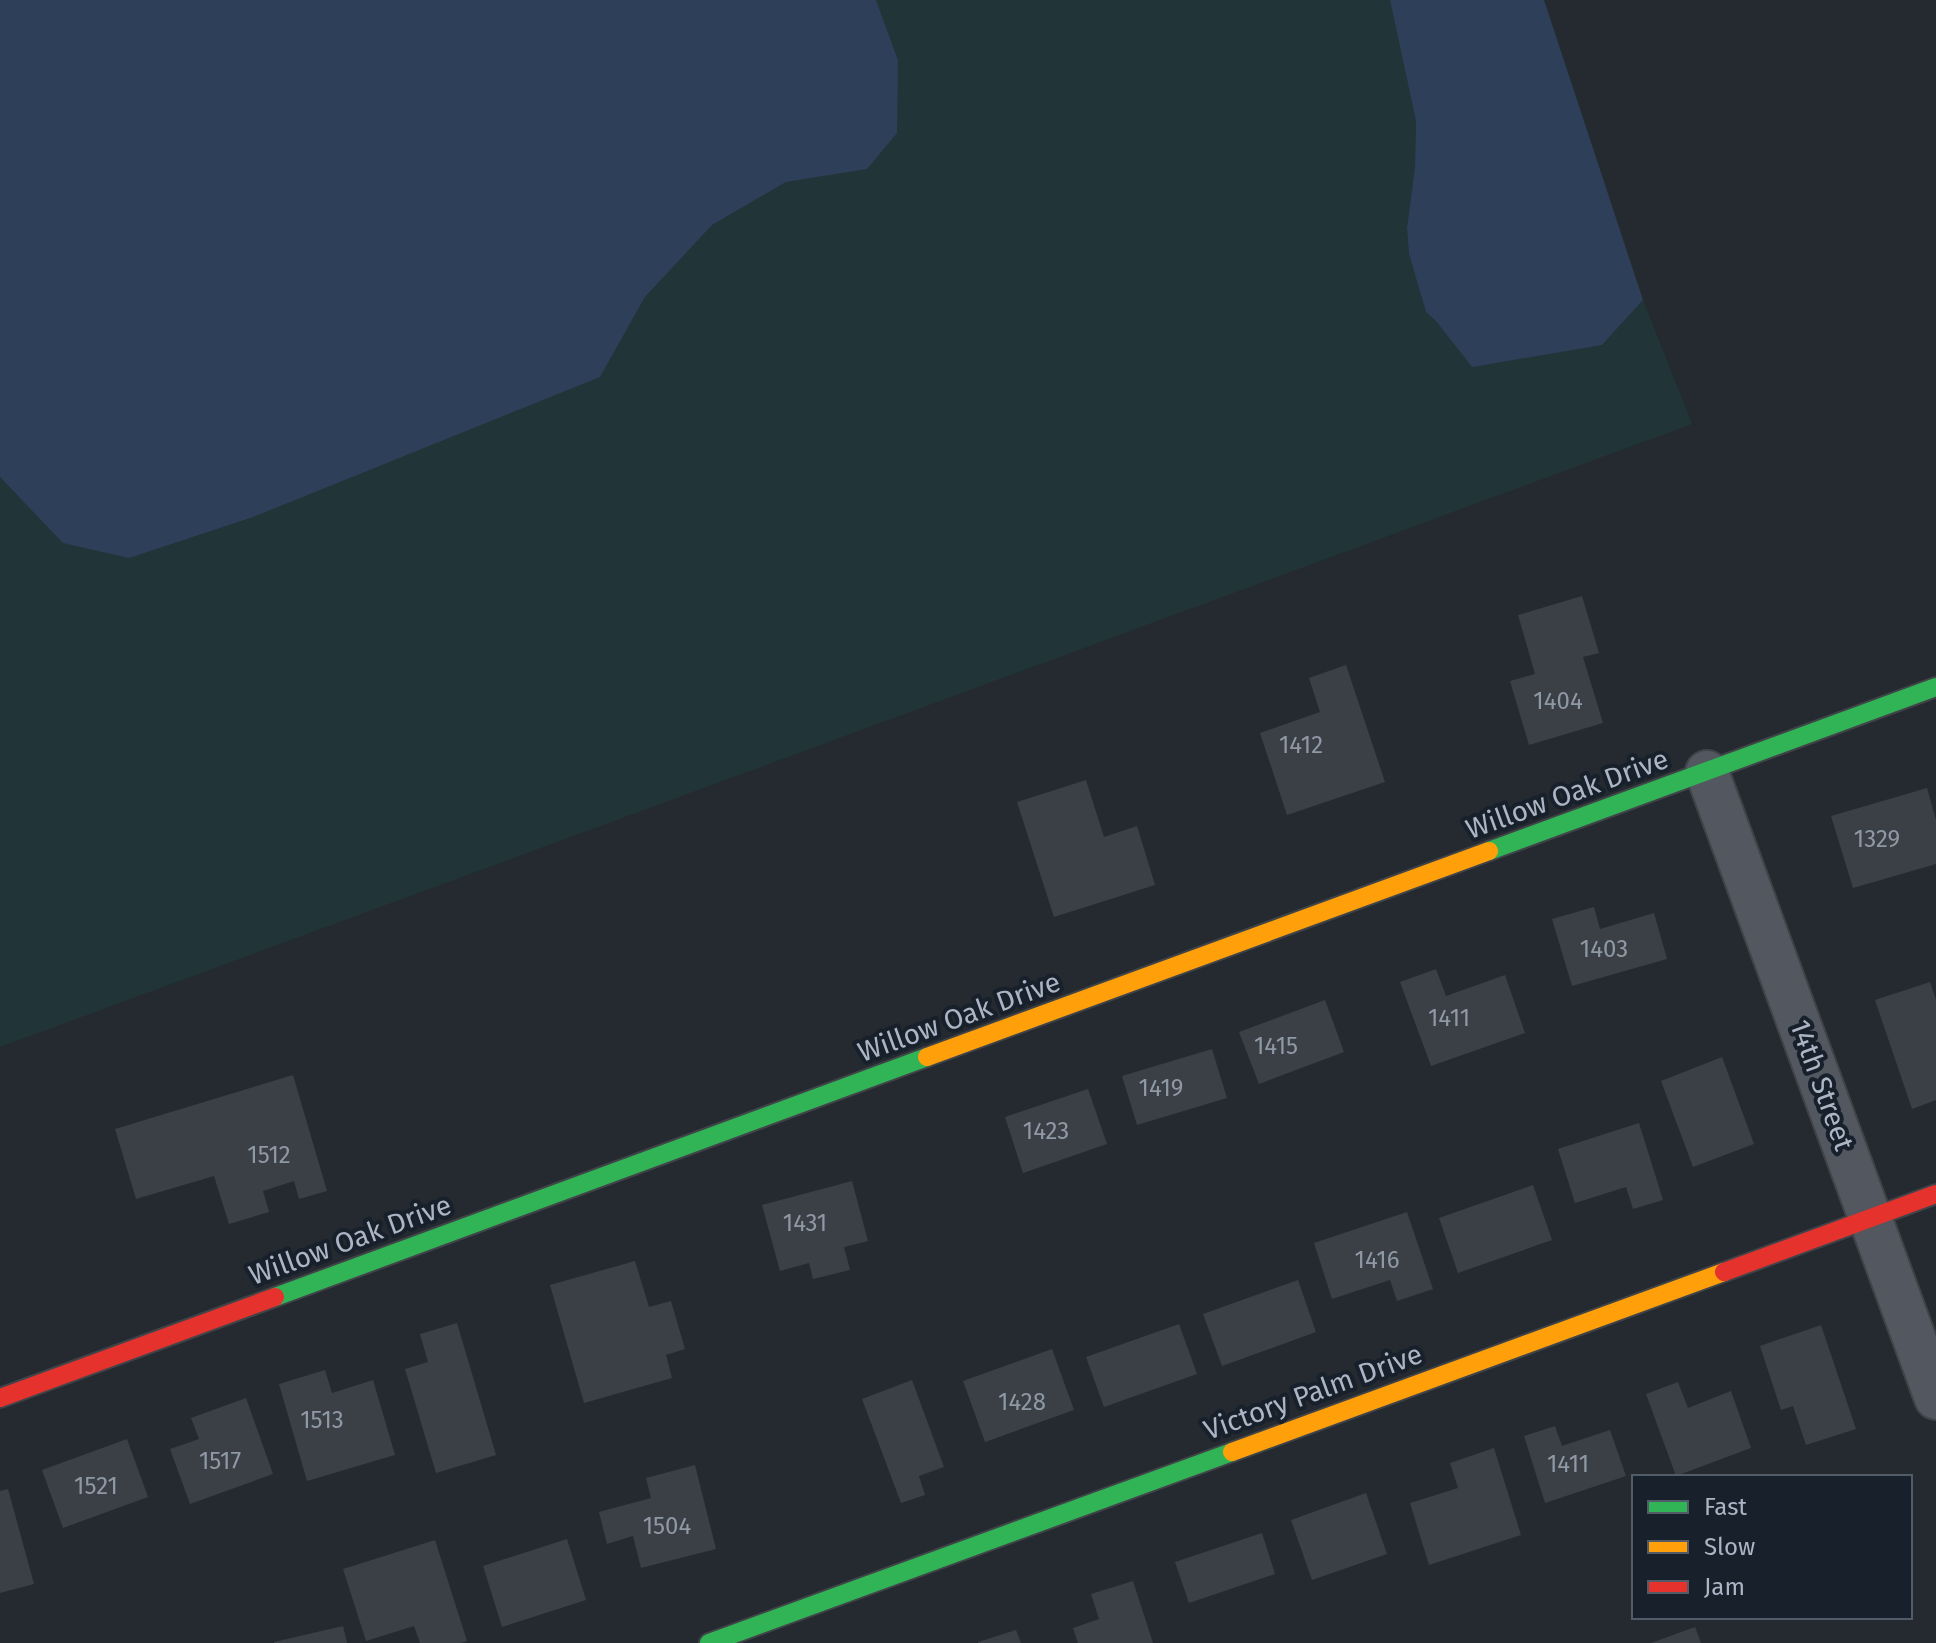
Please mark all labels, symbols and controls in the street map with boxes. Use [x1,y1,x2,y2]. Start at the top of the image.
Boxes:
house number: 1404 [1533,687,1583,715]
house number: 1412 [1279,731,1323,759]
street label: Willow Oak Drive [1461,742,1673,846]
house number: 1329 [1854,825,1900,853]
house number: 1403 [1580,935,1628,963]
street label: Willow Oak Drive [853,965,1065,1069]
house number: 1411 [1428,1004,1470,1032]
street label: 14th Street [1783,1015,1861,1156]
house number: 1415 [1254,1032,1298,1060]
house number: 1419 [1139,1074,1183,1102]
house number: 1423 [1023,1117,1069,1145]
house number: 1512 [247,1141,291,1169]
street label: Willow Oak Drive [244,1188,456,1292]
house number: 1431 [783,1209,827,1237]
house number: 1416 [1355,1246,1399,1274]
street label: Victory Palm Drive [1199,1337,1427,1447]
house number: 1428 [998,1388,1046,1416]
house number: 1513 [300,1406,344,1434]
house number: 1517 [199,1447,241,1475]
house number: 1411 [1547,1450,1589,1478]
house number: 1521 [74,1472,118,1500]
legend [1632,1475,1912,1619]
text: Fast [1704,1493,1747,1521]
house number: 1504 [643,1512,692,1540]
text: Slow [1704,1533,1755,1561]
text: Jam [1704,1573,1745,1601]

